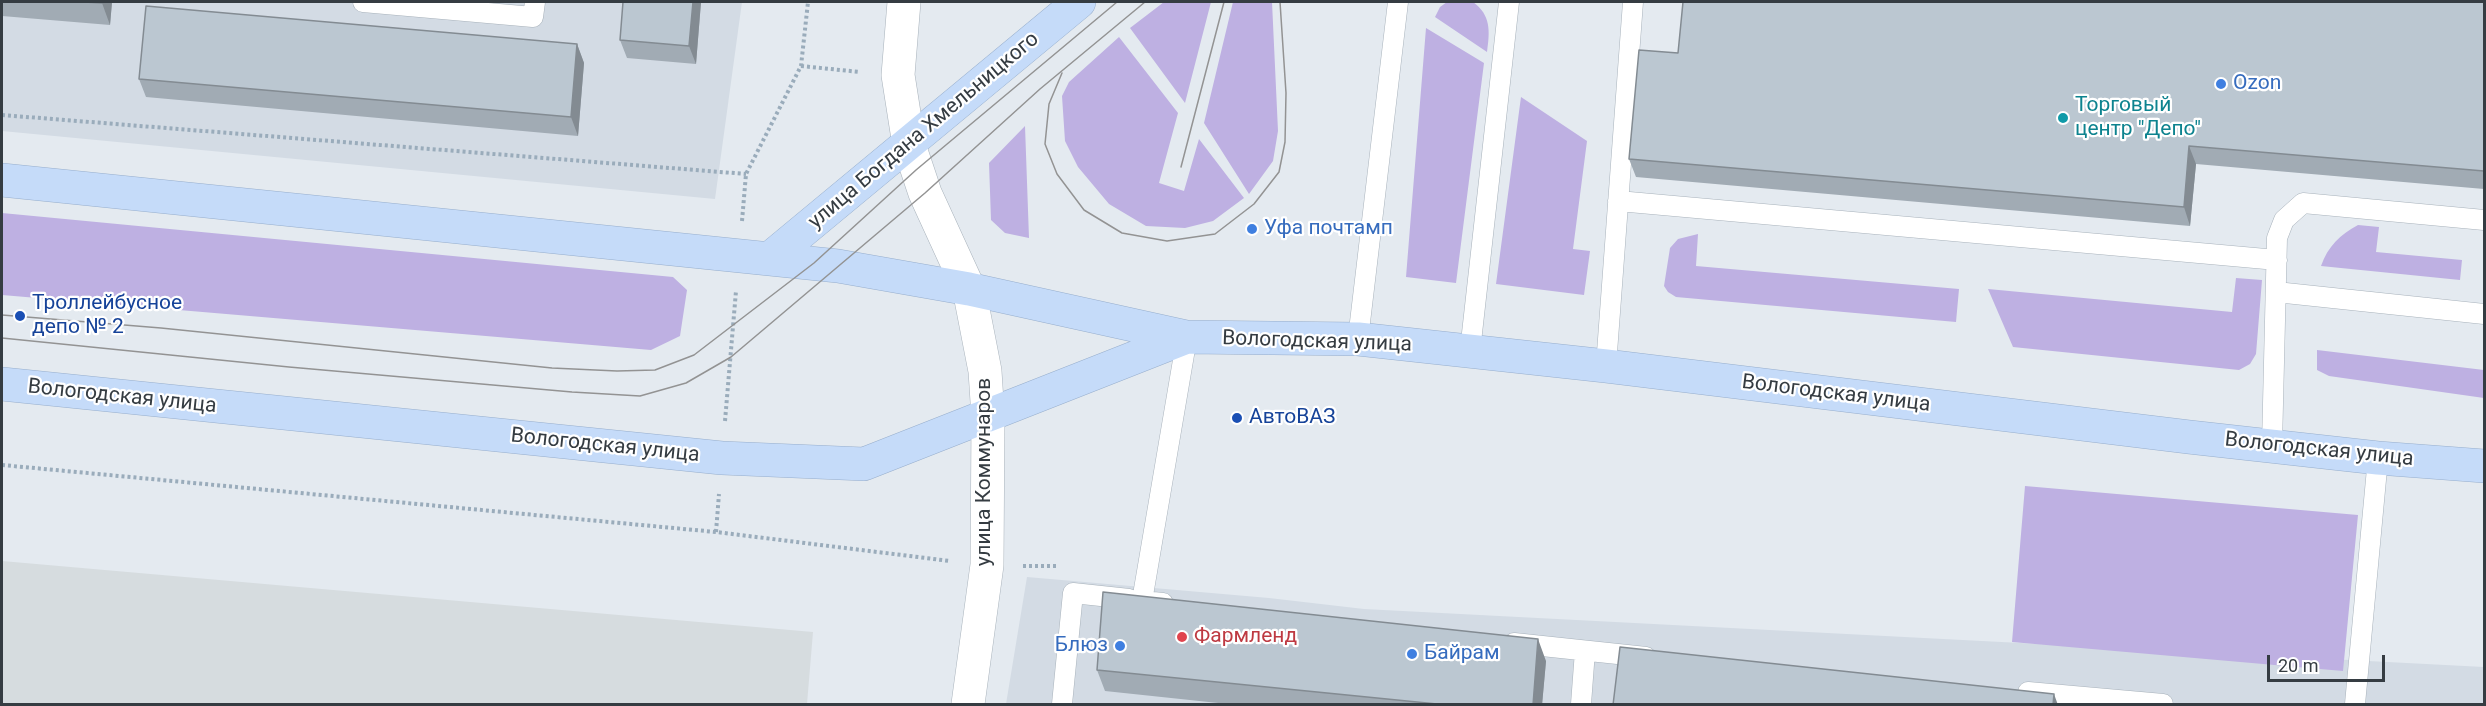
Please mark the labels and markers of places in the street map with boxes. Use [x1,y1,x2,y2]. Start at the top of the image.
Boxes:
place label: Ozon [2233,71,2281,97]
marker: Ozon [2214,77,2228,91]
place label: Торговый центр "Депо" [2075,93,2201,143]
marker: Торговый центр "Депо" [2056,111,2070,125]
place label: Уфа почтамп [1264,216,1393,242]
marker: Уфа почтамп [1245,222,1259,236]
place label: Троллейбусное депо № 2 [32,291,182,341]
marker: Троллейбусное депо № 2 [13,309,27,323]
place label: АвтоВАЗ [1249,405,1335,431]
marker: АвтоВАЗ [1230,411,1244,425]
place label: Фармленд [1194,624,1297,650]
marker: Фармленд [1175,630,1189,644]
place label: Блюз [1055,633,1108,659]
marker: Блюз [1113,639,1127,653]
place label: Байрам [1424,641,1500,667]
marker: Байрам [1405,647,1419,661]

